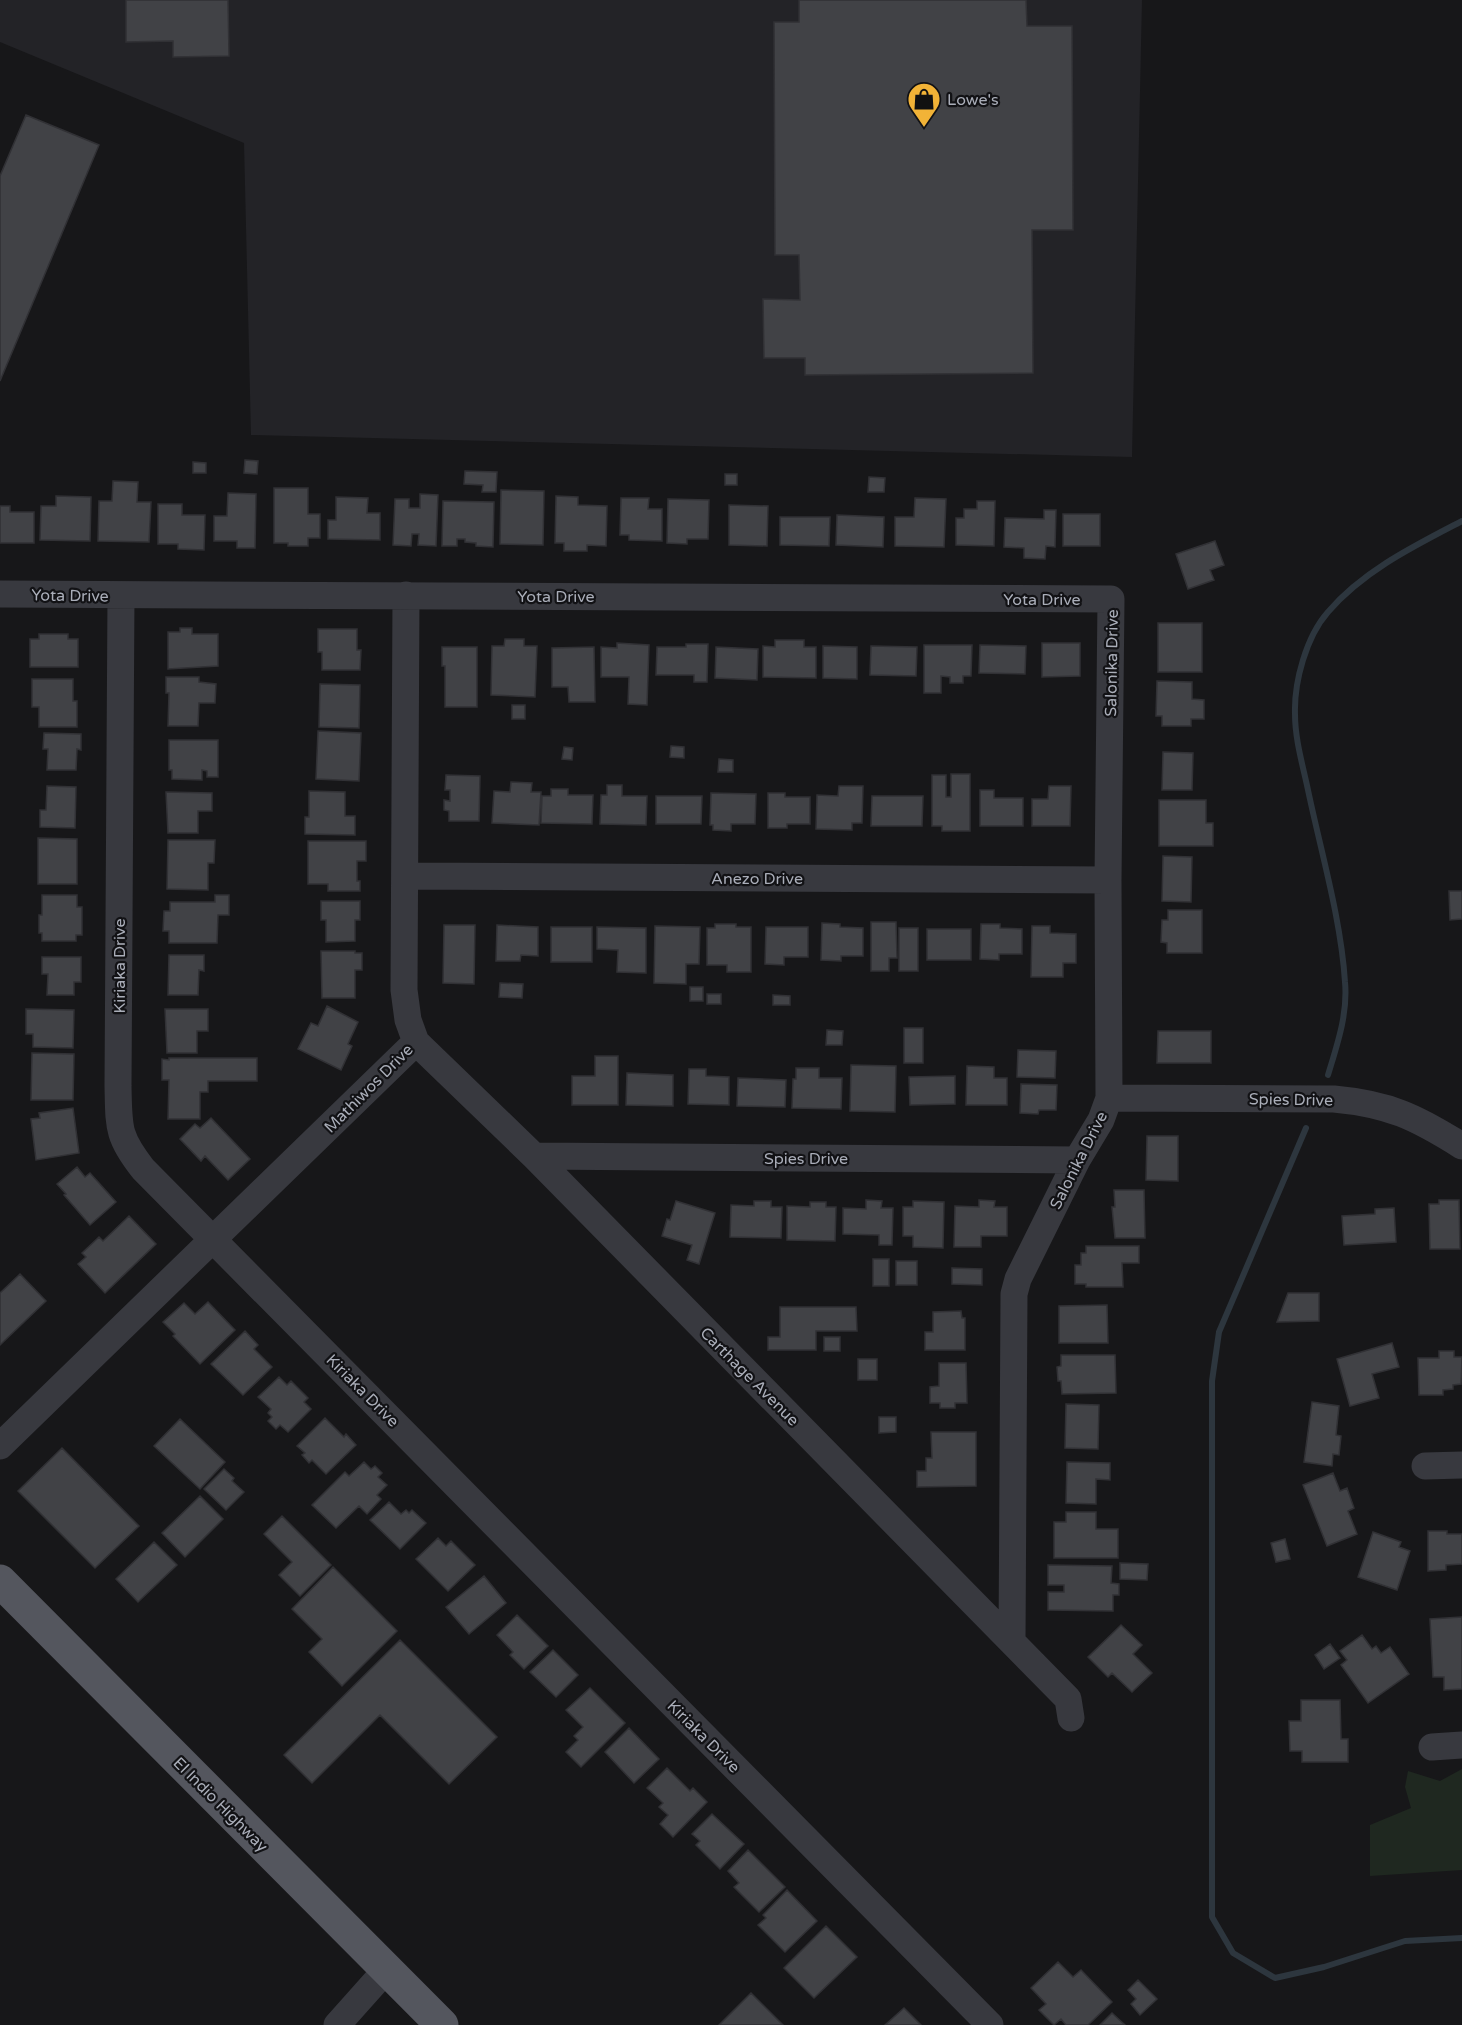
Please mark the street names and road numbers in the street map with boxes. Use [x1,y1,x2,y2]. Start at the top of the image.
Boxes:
street label: Yota Drive [31,585,109,607]
street label: Yota Drive [517,587,595,607]
street label: Yota Drive [1003,590,1081,610]
street label: Salonika Drive [1101,609,1123,717]
street label: Anezo Drive [711,869,803,889]
street label: Kiriaka Drive [110,919,130,1013]
street label: Mathiwos Drive [320,1040,417,1137]
street label: Spies Drive [1249,1089,1333,1111]
street label: Salonika Drive [1046,1108,1112,1213]
street label: Spies Drive [764,1149,848,1169]
street label: Carthage Avenue [696,1323,803,1430]
street label: Kiriaka Drive [322,1350,403,1431]
street label: Kiriaka Drive [663,1696,744,1777]
street label: El Indio Highway [169,1753,272,1857]

